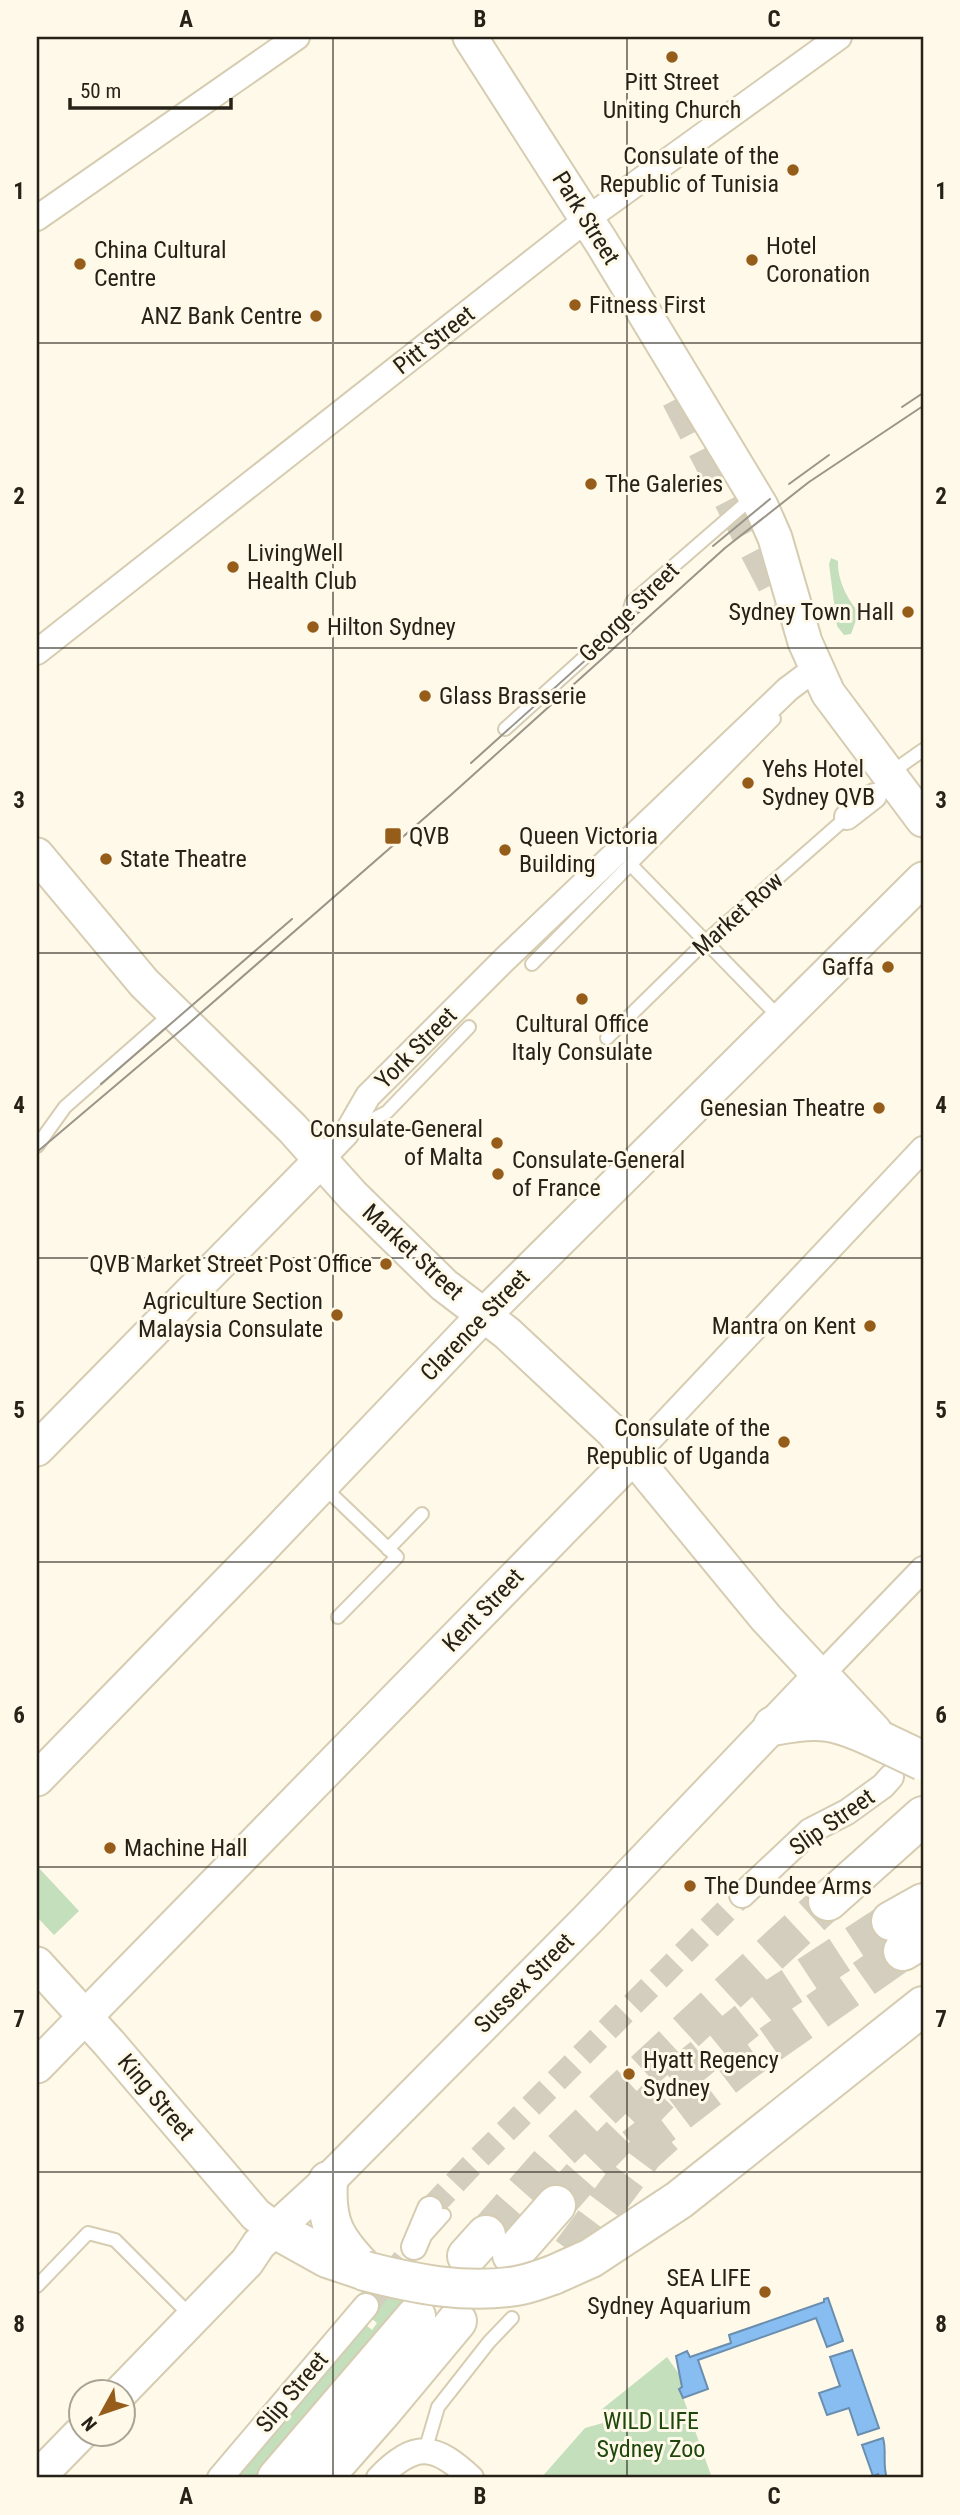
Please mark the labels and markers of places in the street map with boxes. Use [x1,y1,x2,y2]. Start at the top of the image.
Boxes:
marker: Pitt Street Uniting Church [664,49,680,65]
place label: Pitt Street Uniting Church [603,68,741,124]
place label: Consulate of the Republic of Tunisia [599,142,779,198]
marker: Consulate of the Republic of Tunisia [785,162,801,178]
place label: Hotel Coronation [766,232,870,288]
place label: China Cultural Centre [94,236,227,292]
marker: Hotel Coronation [744,252,760,268]
marker: China Cultural Centre [72,256,88,272]
place label: Fitness First [589,291,706,319]
marker: Fitness First [567,297,583,313]
place label: ANZ Bank Centre [141,302,302,330]
marker: ANZ Bank Centre [308,308,324,324]
place label: The Galeries [605,470,723,498]
marker: The Galeries [583,476,599,492]
place label: LivingWell Health Club [247,539,357,595]
marker: LivingWell Health Club [225,559,241,575]
place label: Sydney Town Hall [729,598,894,626]
marker: Sydney Town Hall [900,604,916,620]
place label: Hilton Sydney [327,613,456,641]
marker: Hilton Sydney [305,619,321,635]
place label: Glass Brasserie [439,682,586,710]
marker: Glass Brasserie [417,688,433,704]
place label: Yehs Hotel Sydney QVB [762,755,875,811]
marker: Yehs Hotel Sydney QVB [740,775,756,791]
place label: QVB [409,822,450,850]
place label: Queen Victoria Building [519,822,658,878]
marker: QVB [383,826,403,846]
marker: Queen Victoria Building [497,842,513,858]
place label: State Theatre [120,845,247,873]
marker: State Theatre [98,851,114,867]
place label: Gaffa [822,953,874,981]
marker: Gaffa [880,959,896,975]
marker: Cultural Office Italy Consulate [574,991,590,1007]
place label: Cultural Office Italy Consulate [512,1010,652,1066]
place label: Genesian Theatre [700,1094,865,1122]
marker: Genesian Theatre [871,1100,887,1116]
place label: Consulate-General of Malta [310,1115,483,1171]
marker: Consulate-General of Malta [489,1135,505,1151]
place label: Consulate-General of France [512,1146,685,1202]
marker: Consulate-General of France [490,1166,506,1182]
place label: QVB Market Street Post Office [89,1250,372,1278]
marker: QVB Market Street Post Office [378,1256,394,1272]
place label: Agriculture Section Malaysia Consulate [138,1287,323,1343]
marker: Agriculture Section Malaysia Consulate [329,1307,345,1323]
place label: Mantra on Kent [712,1312,856,1340]
marker: Mantra on Kent [862,1318,878,1334]
place label: Consulate of the Republic of Uganda [586,1414,770,1470]
marker: Consulate of the Republic of Uganda [776,1434,792,1450]
place label: Machine Hall [124,1834,248,1862]
marker: Machine Hall [102,1840,118,1856]
place label: The Dundee Arms [704,1872,872,1900]
marker: The Dundee Arms [682,1878,698,1894]
place label: Hyatt Regency Sydney [643,2046,779,2102]
marker: Hyatt Regency Sydney [621,2066,637,2082]
place label: SEA LIFE Sydney Aquarium [587,2264,751,2320]
marker: SEA LIFE Sydney Aquarium [757,2284,773,2300]

